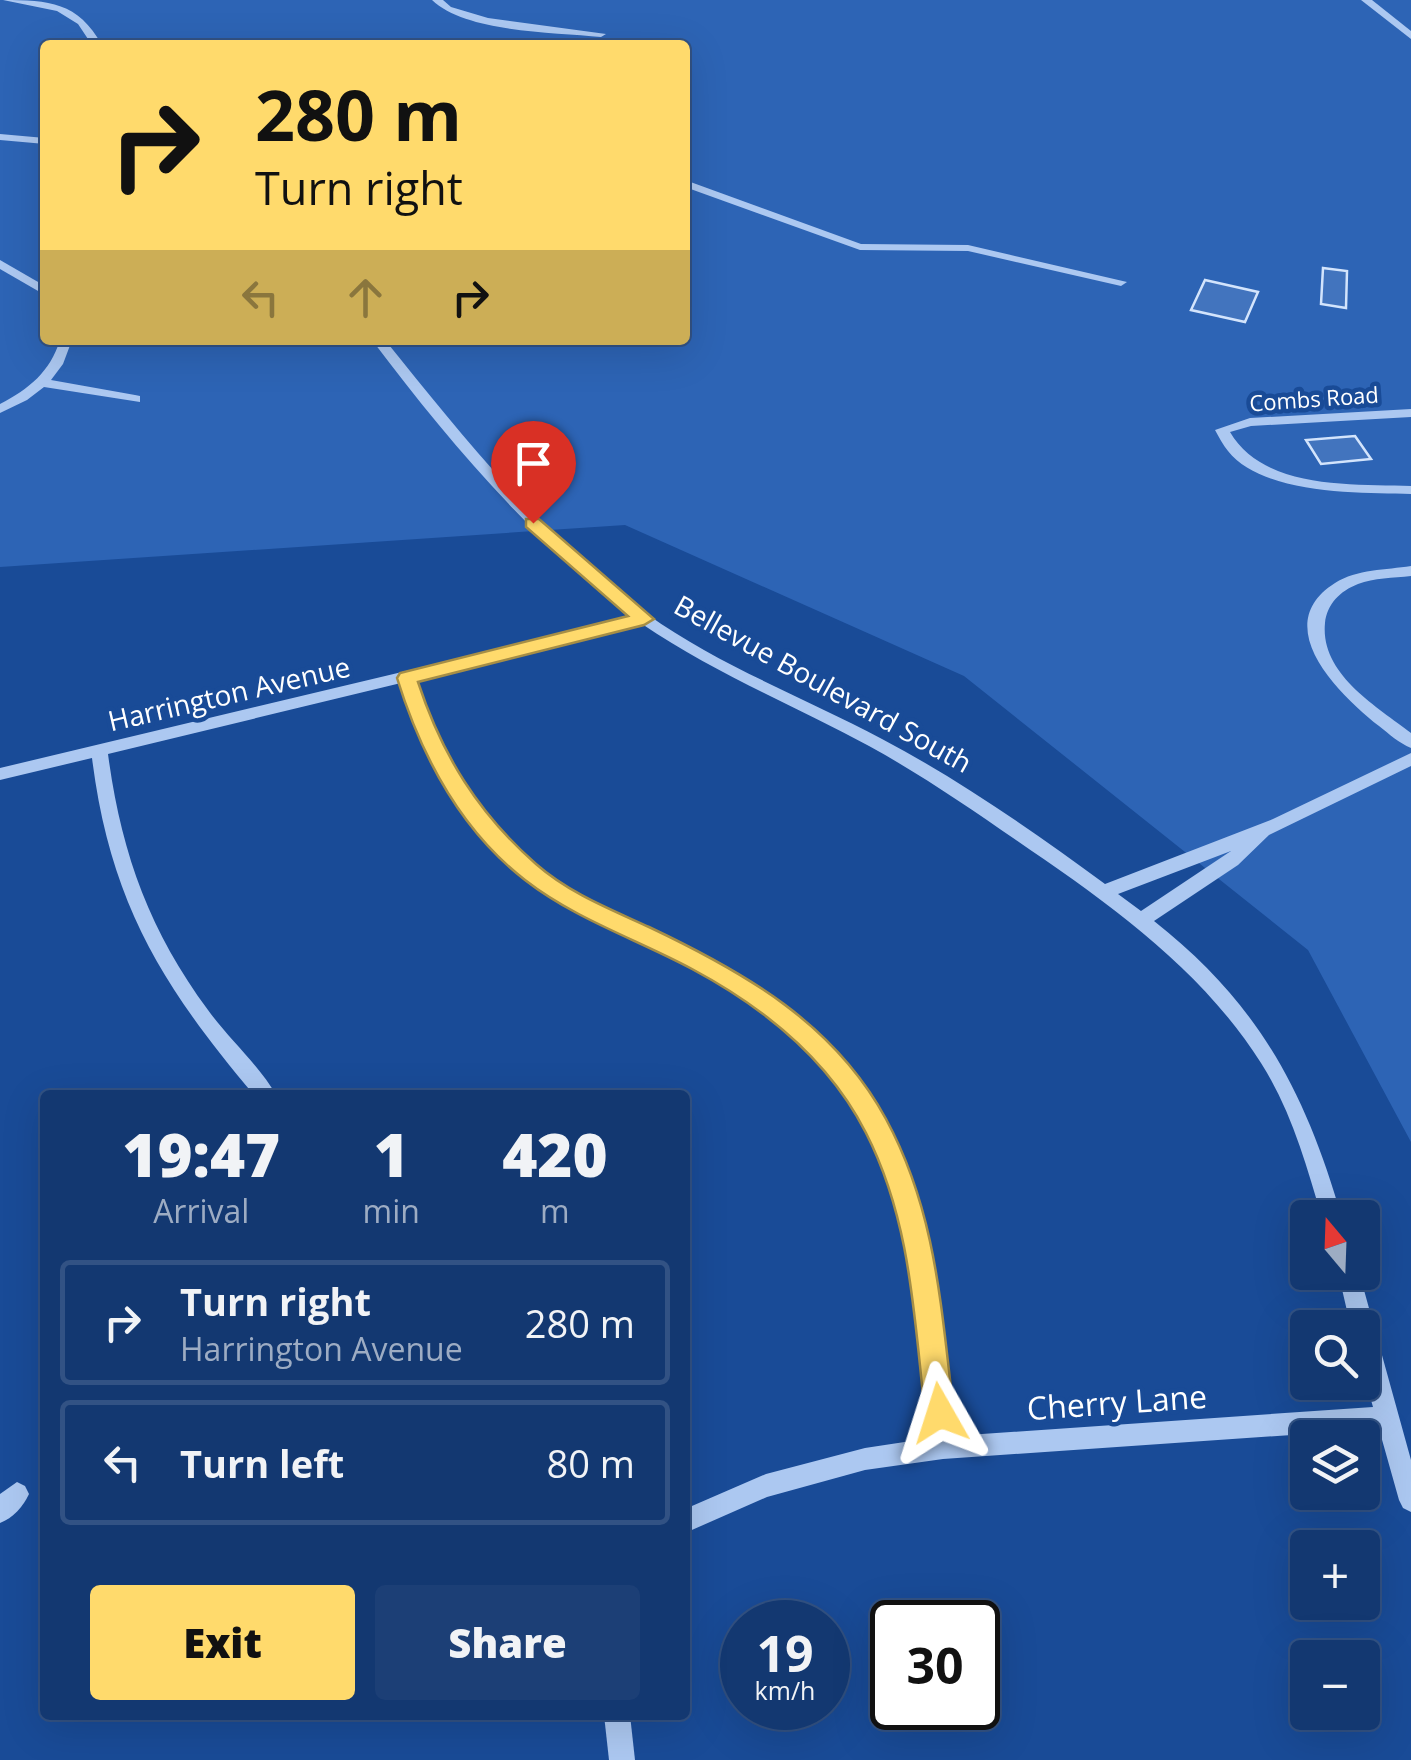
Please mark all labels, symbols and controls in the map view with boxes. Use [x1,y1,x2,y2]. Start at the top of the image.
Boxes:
text: 280 m [255,66,462,162]
icon: right [90,80,220,210]
text: Turn right [255,157,463,218]
icon: left [233,270,288,325]
icon: ahead [338,270,393,325]
icon: right [443,270,498,325]
street label: Combs Road [1248,379,1380,417]
pin [491,421,576,524]
icon: arrive [506,436,561,491]
street label: Bellevue Boulevard South [668,585,979,781]
street label: Harrington Avenue [104,647,354,739]
text: 19:47 [122,1113,280,1195]
text: 1 [374,1113,409,1195]
text: 420 [502,1113,608,1195]
text: Arrival [153,1189,249,1232]
text: min [363,1189,420,1232]
text: m [540,1189,570,1232]
north arrow [1290,1200,1380,1290]
map controls [1290,1200,1380,1730]
text: Turn right [180,1275,371,1327]
icon: right [95,1295,150,1350]
text: 280 m [525,1297,635,1349]
button: search [1290,1310,1380,1400]
text: Harrington Avenue [180,1327,463,1370]
position arrow [888,1361,992,1465]
street label: Cherry Lane [1025,1374,1208,1429]
button: layers [1290,1420,1380,1510]
icon: left [95,1435,150,1490]
text: Turn left [180,1437,344,1489]
text: 80 m [546,1437,635,1489]
button: + [1290,1530,1380,1620]
button: Exit [90,1585,355,1700]
button: Share [375,1585,640,1700]
speed limit sign: 30 [870,1600,1000,1730]
text: 19 [756,1619,814,1687]
button: − [1290,1640,1380,1730]
text: km/h [755,1673,815,1707]

